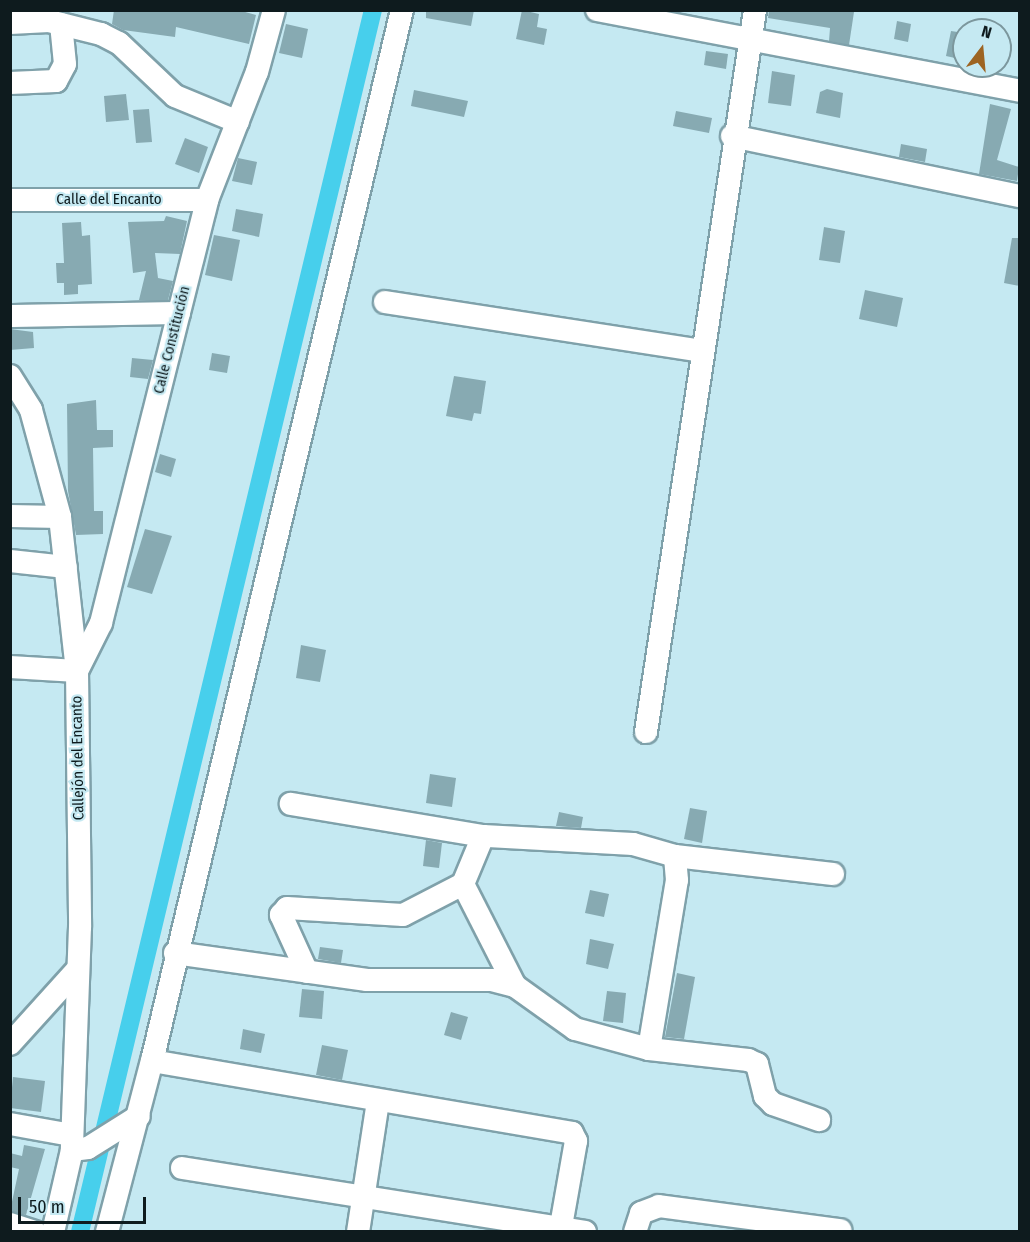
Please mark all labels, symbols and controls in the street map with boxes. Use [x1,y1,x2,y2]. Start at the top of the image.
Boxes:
north arrow [952,18,1012,78]
text: N [979,22,994,43]
street label: Calle del Encanto [56,191,162,209]
street label: Calle Constitución [150,284,194,396]
street label: Callejón del Encanto [68,695,88,821]
scale bar [21,1185,148,1223]
text: 50 m [29,1196,65,1218]

